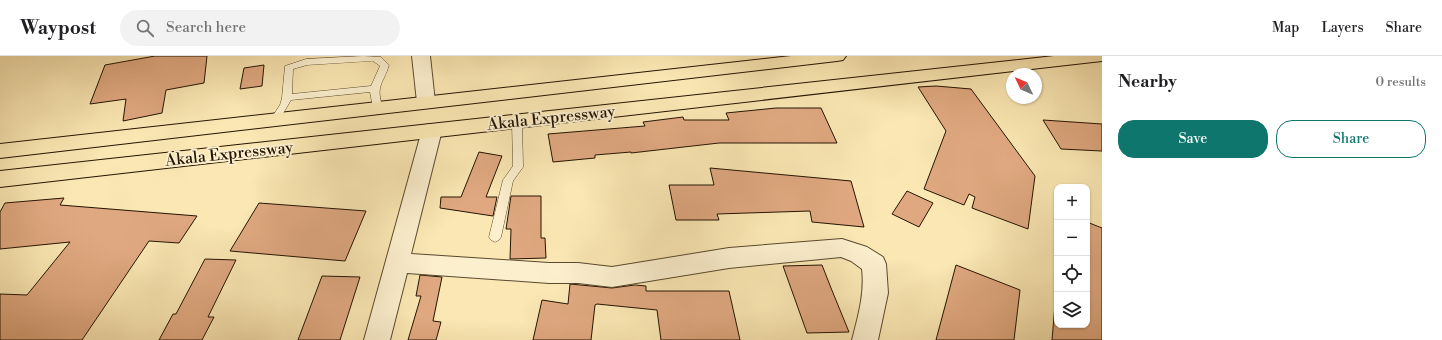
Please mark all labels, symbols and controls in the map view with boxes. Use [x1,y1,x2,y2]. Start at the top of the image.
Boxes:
search box [120,10,400,46]
text: Waypost [20,16,96,40]
icon: search [134,17,156,39]
text: Search here [166,18,246,37]
text: Map [1272,19,1299,37]
text: Layers [1321,19,1364,37]
text: Share [1386,19,1422,37]
north arrow [1006,68,1042,104]
text: Nearby [1118,71,1177,93]
text: 0 results [1375,74,1426,90]
street label: Akala Expressway [485,101,616,135]
button: Save [1118,120,1268,158]
button: Share [1276,120,1426,158]
street label: Akala Expressway [163,137,294,171]
map controls [1054,184,1090,328]
button: + [1054,184,1090,220]
button: − [1054,220,1090,256]
button: locate [1054,256,1090,292]
button: layers [1054,292,1090,328]

